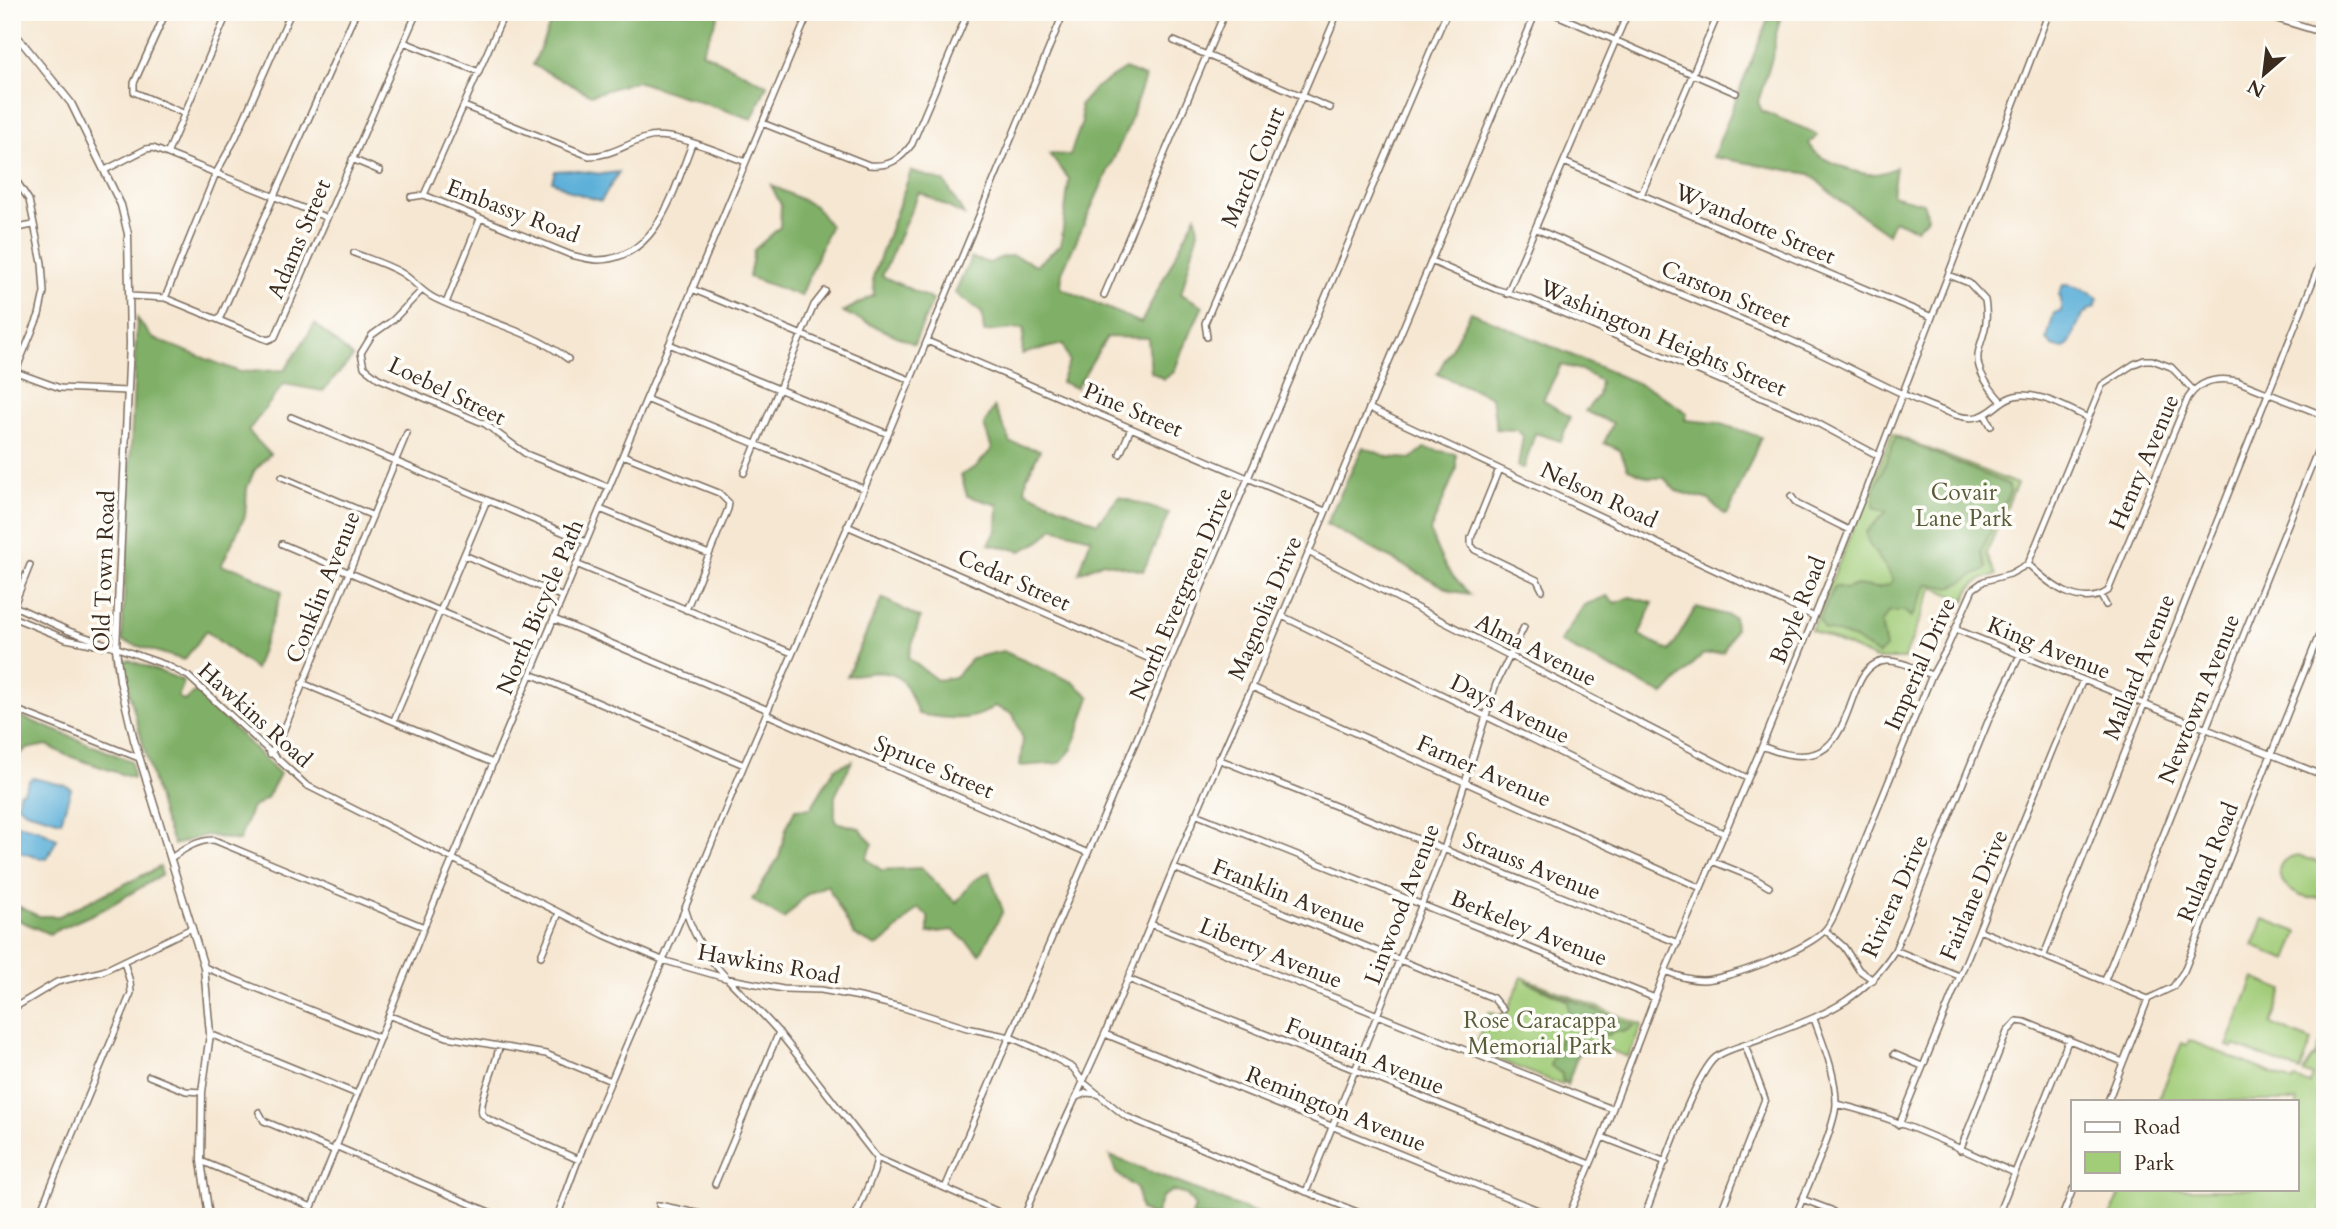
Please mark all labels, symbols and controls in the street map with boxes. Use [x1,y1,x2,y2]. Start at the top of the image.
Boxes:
north arrow [2228,38,2298,108]
text: N [2243,73,2270,103]
street label: March Court [1214,102,1292,232]
street label: Embassy Road [442,171,585,251]
street label: Adams Street [260,174,338,304]
street label: Wyandotte Street [1669,176,1840,272]
street label: Carston Street [1656,253,1796,335]
street label: Washington Heights Street [1534,272,1791,404]
street label: Loebel Street [383,349,511,433]
street label: Pine Street [1079,375,1187,445]
street label: Henry Avenue [2102,390,2186,534]
street label: Nelson Road [1535,454,1663,536]
park label: Covair Lane Park [1915,477,2014,534]
street label: North Evergreen Drive [1122,483,1240,705]
street label: Old Town Road [86,489,122,652]
street label: Conklin Avenue [278,506,368,668]
street label: North Bicycle Path [489,514,591,699]
street label: Magnolia Drive [1221,531,1309,685]
street label: Cedar Street [953,541,1075,619]
street label: Boyle Road [1762,551,1834,668]
street label: Mallard Avenue [2096,590,2182,744]
street label: Imperial Drive [1877,593,1963,735]
street label: Alma Avenue [1470,606,1602,694]
street label: King Avenue [1983,609,2115,687]
street label: Newtown Avenue [2151,610,2247,788]
street label: Hawkins Road [191,655,319,775]
street label: Days Avenue [1445,667,1575,751]
street label: Spruce Street [869,728,999,806]
street label: Farner Avenue [1412,728,1556,814]
street label: Ruland Road [2170,797,2246,926]
street label: Linwood Avenue [1357,819,1447,989]
street label: Strauss Avenue [1459,824,1605,908]
street label: Fairlane Drive [1933,825,2015,965]
street label: Riviera Drive [1854,830,1936,962]
street label: Franklin Avenue [1208,851,1370,941]
street label: Berkeley Avenue [1446,882,1612,974]
street label: Liberty Avenue [1195,910,1347,996]
street label: Hawkins Road [695,936,843,992]
park label: Rose Caracappa Memorial Park [1463,1005,1617,1062]
street label: Fountain Avenue [1281,1010,1449,1102]
street label: Remington Avenue [1241,1059,1431,1159]
legend [2071,1100,2298,1190]
text: Road [2134,1113,2180,1142]
text: Park [2134,1149,2175,1178]

